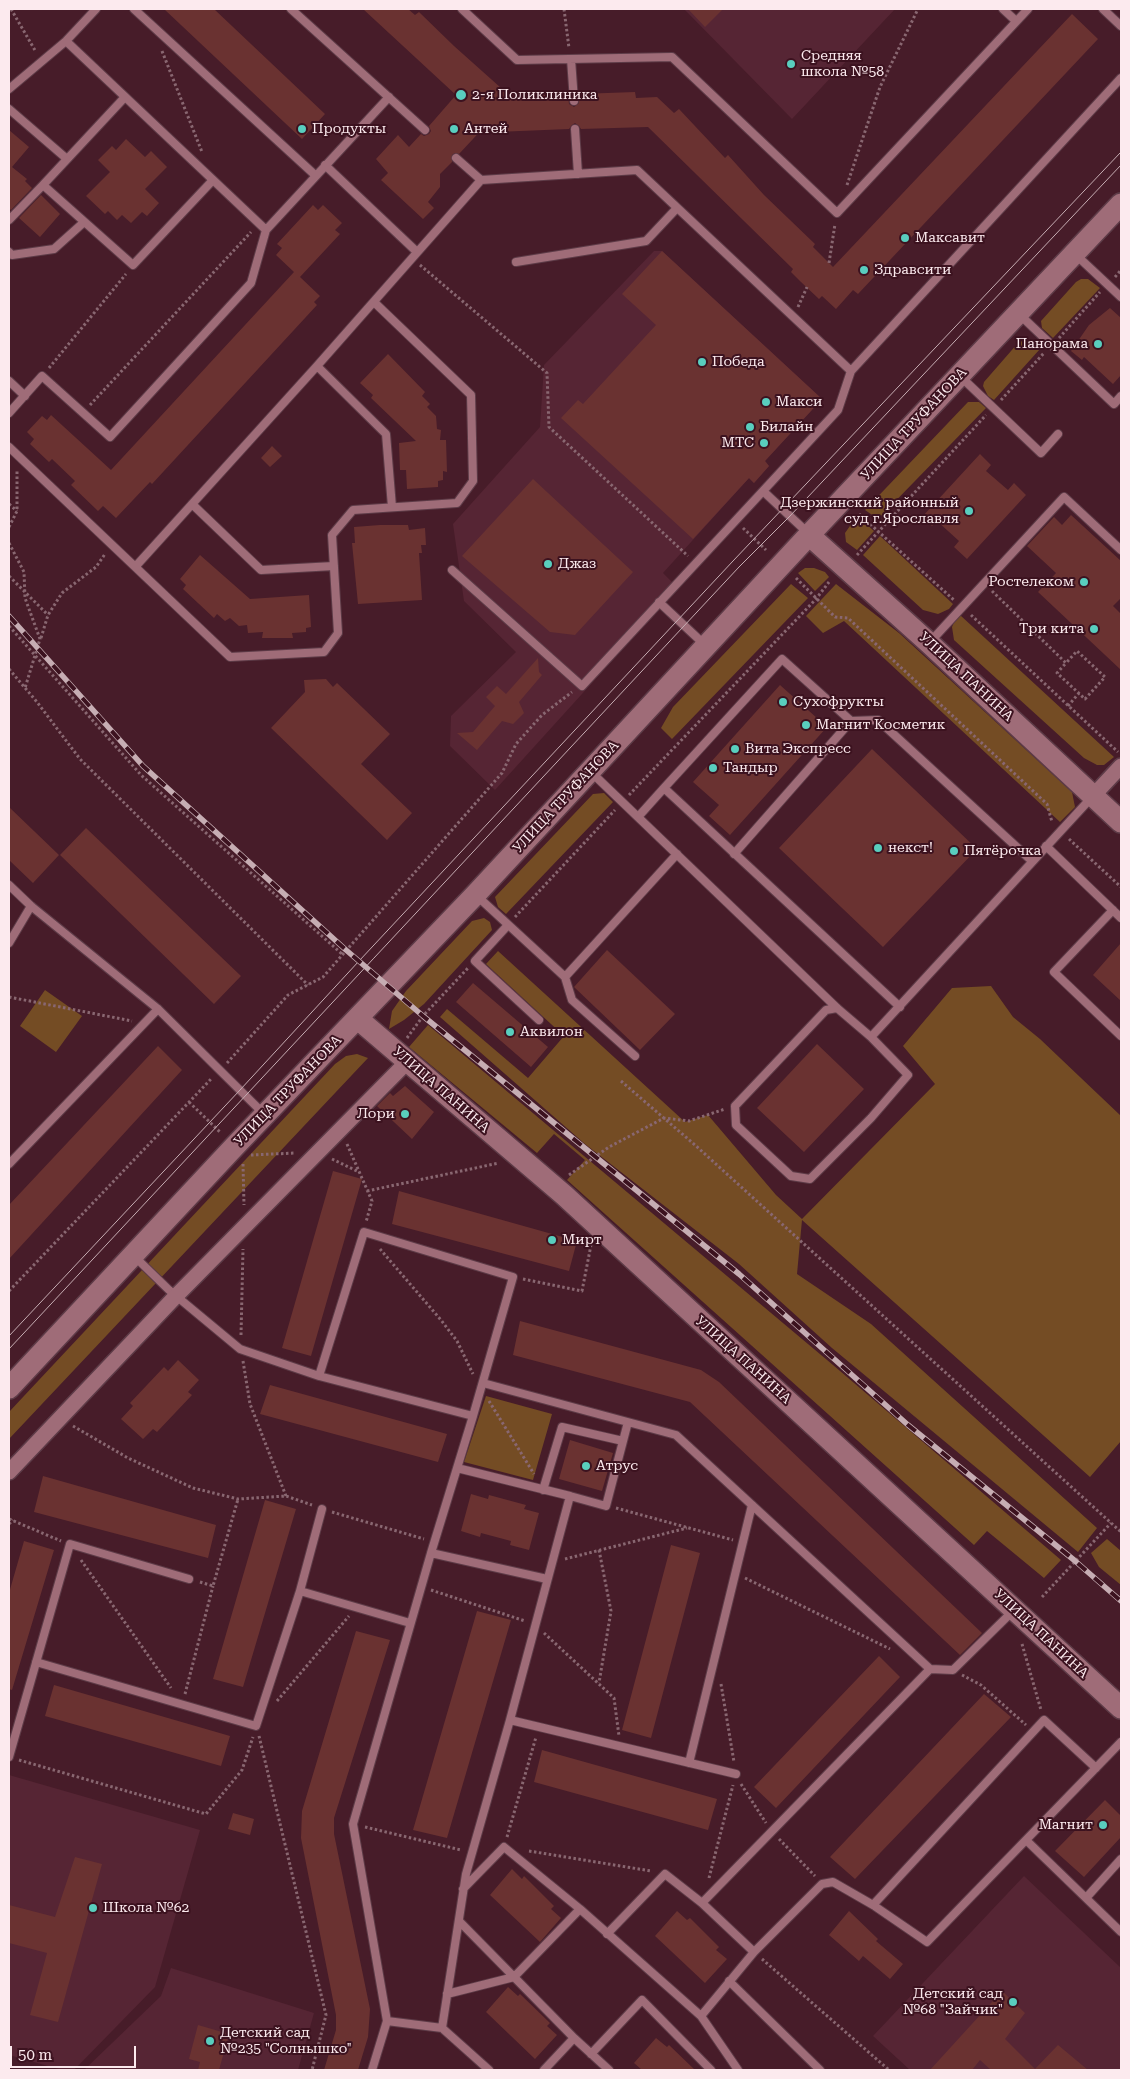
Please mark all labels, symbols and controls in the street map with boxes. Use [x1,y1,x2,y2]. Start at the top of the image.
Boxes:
place label: Средняя школа №58 [801,48,884,80]
marker: Средняя школа №58 [785,58,797,70]
place label: 2-я Поликлиника [472,87,597,103]
marker: 2-я Поликлиника [454,88,468,102]
place label: Продукты [312,121,386,137]
place label: Антей [464,121,508,137]
marker: Продукты [296,123,308,135]
marker: Антей [448,123,460,135]
place label: Максавит [915,230,985,246]
marker: Максавит [899,232,911,244]
place label: Здравсити [874,262,951,278]
marker: Здравсити [858,264,870,276]
place label: Панорама [1016,336,1088,352]
marker: Панорама [1092,338,1104,350]
place label: Победа [712,354,765,370]
marker: Победа [696,356,708,368]
street label: УЛИЦА ТРУФАНОВА [858,364,970,484]
place label: Макси [776,394,822,410]
marker: Макси [760,396,772,408]
place label: Билайн [760,419,813,435]
marker: Билайн [744,421,756,433]
place label: МТС [722,435,754,451]
marker: МТС [758,437,770,449]
place label: Дзержинский районный суд г.Ярославля [780,495,959,528]
marker: Дзержинский районный суд г.Ярославля [963,505,975,517]
place label: Джаз [558,556,596,572]
marker: Джаз [542,558,554,570]
place label: Ростелеком [988,574,1074,590]
marker: Ростелеком [1078,576,1090,588]
place label: Три кита [1019,621,1084,637]
marker: Три кита [1088,623,1100,635]
street label: УЛИЦА ПАНИНА [915,629,1017,725]
place label: Сухофрукты [793,694,884,710]
marker: Сухофрукты [777,696,789,708]
place label: Магнит Косметик [816,717,945,733]
marker: Магнит Косметик [800,719,812,731]
street label: УЛИЦА ТРУФАНОВА [510,737,622,857]
place label: Вита Экспресс [745,741,851,757]
marker: Вита Экспресс [729,743,741,755]
place label: Тандыр [723,760,778,776]
marker: Тандыр [707,762,719,774]
place label: некст! [888,840,933,856]
marker: некст! [872,842,884,854]
place label: Пятёрочка [964,843,1041,859]
marker: Пятёрочка [948,845,960,857]
place label: Аквилон [520,1024,583,1040]
marker: Аквилон [504,1026,516,1038]
street label: УЛИЦА ТРУФАНОВА [231,1032,345,1150]
street label: УЛИЦА ПАНИНА [389,1043,493,1137]
place label: Лори [357,1106,395,1122]
marker: Лори [399,1108,411,1120]
place label: Мирт [562,1232,602,1248]
marker: Мирт [546,1234,558,1246]
street label: УЛИЦА ПАНИНА [692,1313,794,1407]
place label: Атрус [596,1458,638,1474]
marker: Атрус [580,1460,592,1472]
street label: УЛИЦА ПАНИНА [990,1586,1092,1682]
place label: Магнит [1039,1817,1093,1833]
marker: Магнит [1097,1819,1109,1831]
place label: Школа №62 [103,1900,189,1916]
marker: Школа №62 [87,1902,99,1914]
place label: Детский сад №68 "Зайчик" [903,1986,1003,2018]
marker: Детский сад №68 "Зайчик" [1007,1996,1019,2008]
place label: Детский сад №235 "Солнышко" [220,2025,352,2058]
marker: Детский сад №235 "Солнышко" [204,2035,216,2047]
scale bar [12,2036,139,2068]
text: 50 m [18,2046,52,2064]

